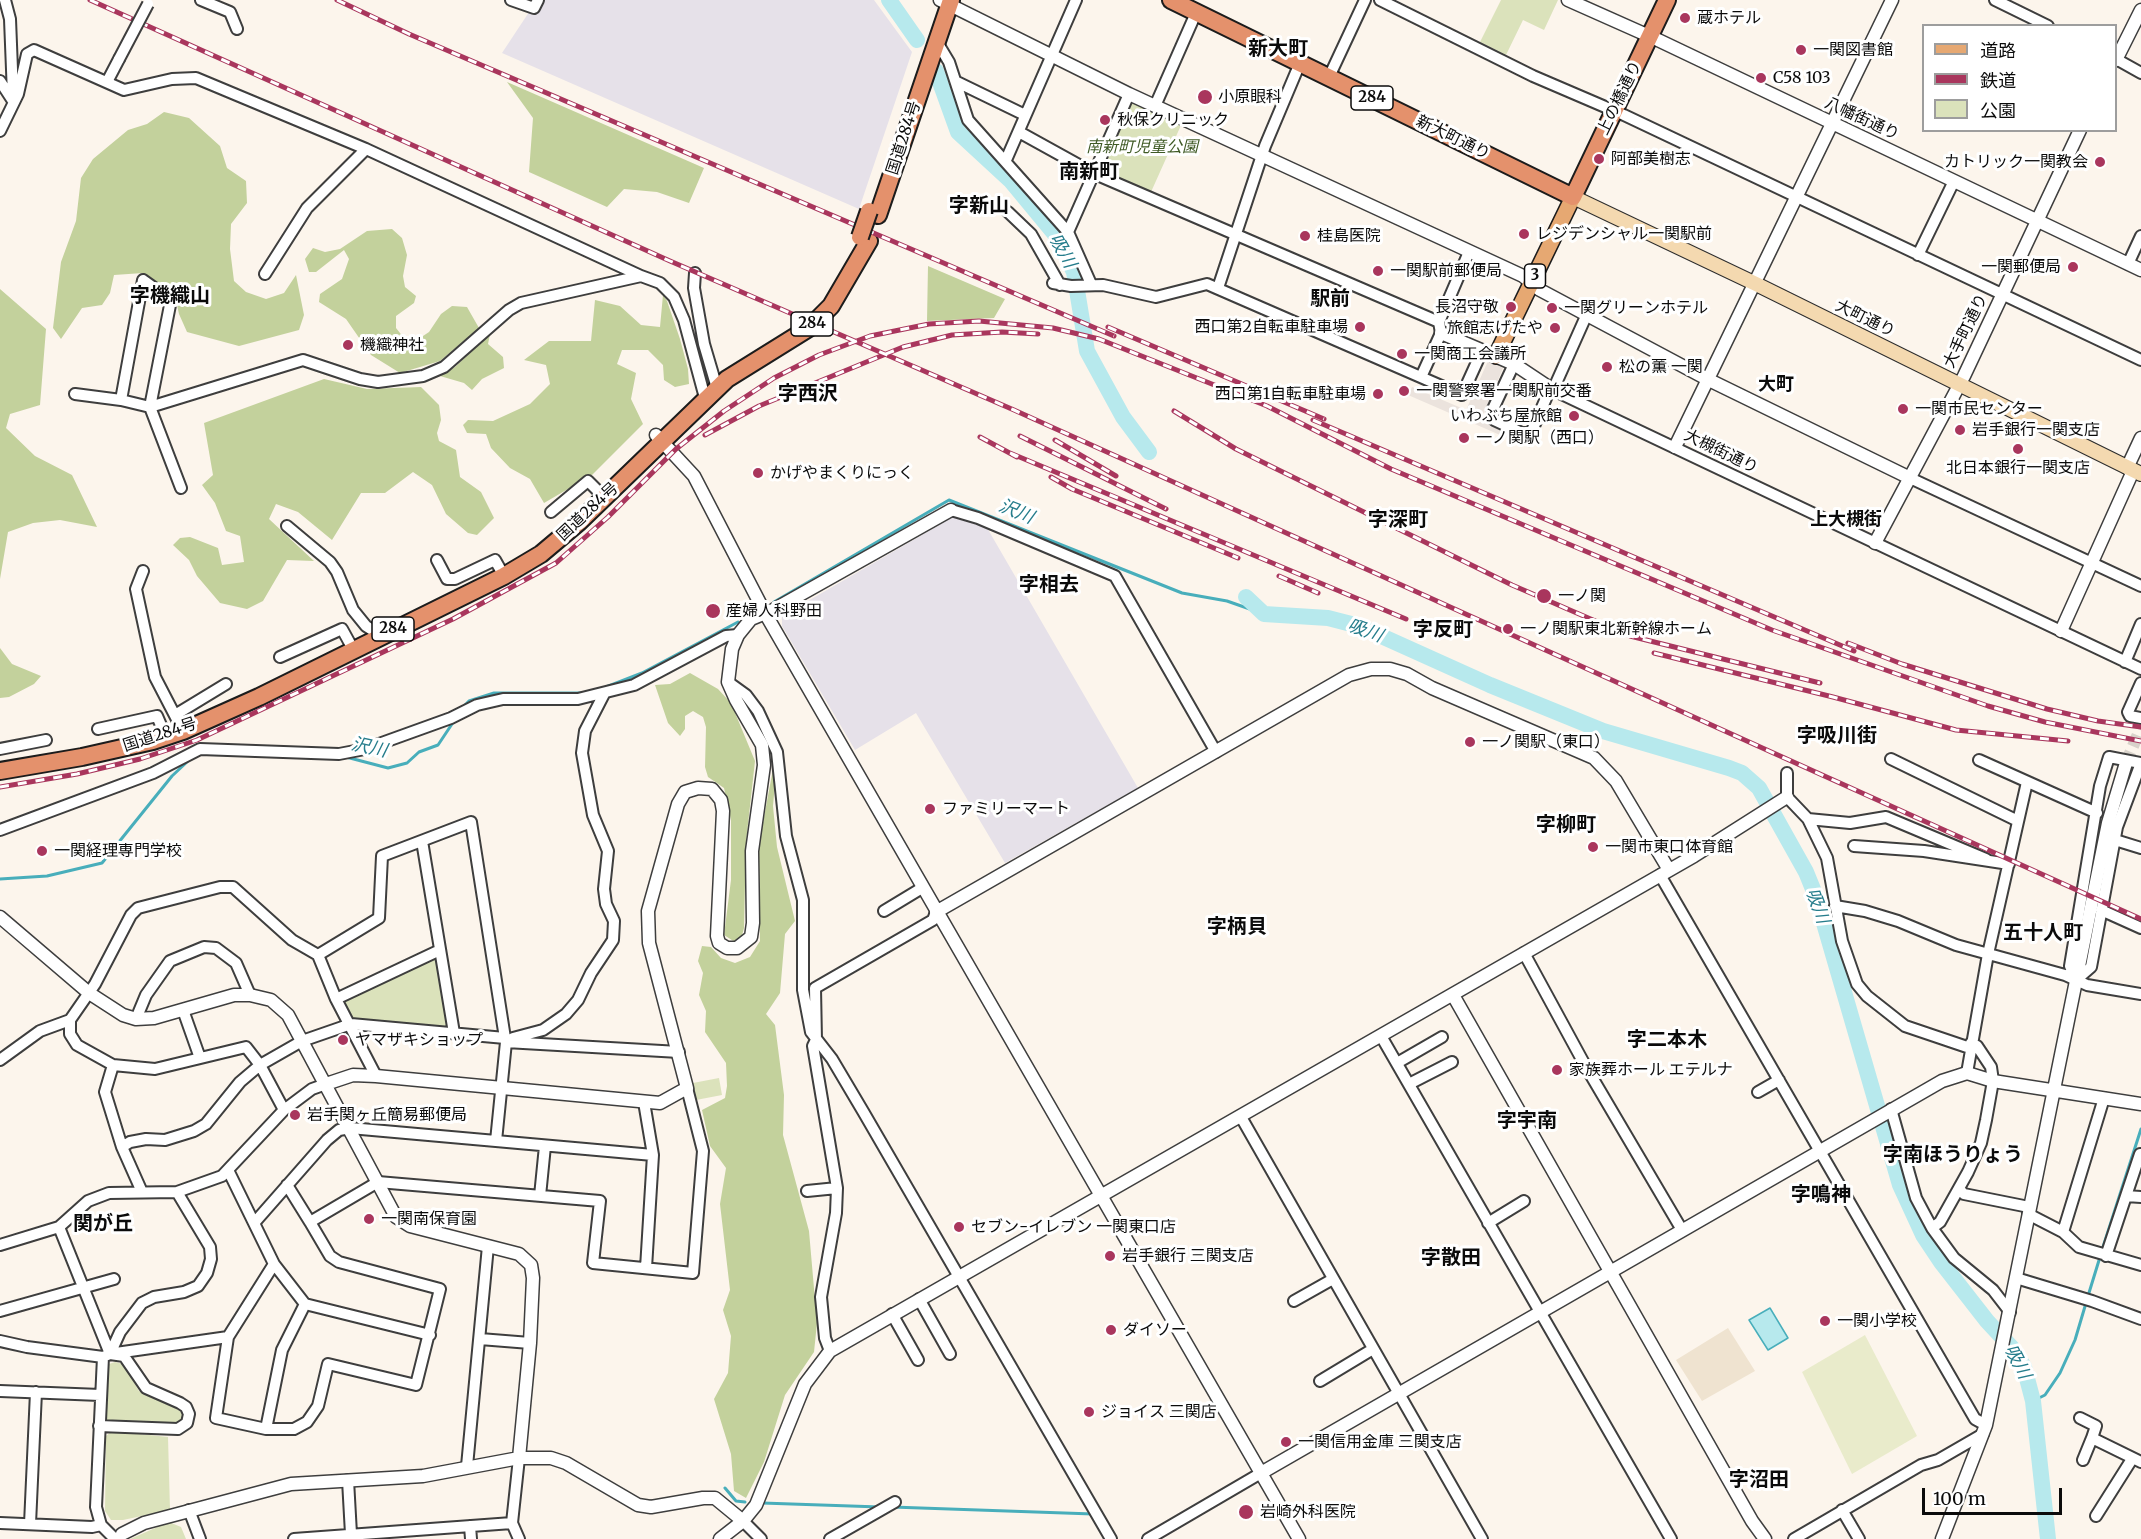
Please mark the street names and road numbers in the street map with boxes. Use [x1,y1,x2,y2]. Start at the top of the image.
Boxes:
street label: 上の橋通り [1594,58,1646,138]
road number: 284 [1351,86,1393,110]
street label: 八幡街通り [1822,93,1902,145]
street label: 国道284号 [883,99,925,177]
street label: 新大町通り [1413,112,1493,164]
road number: 3 [1524,264,1546,288]
street label: 大手町通り [1940,291,1992,371]
street label: 大町通り [1832,296,1898,342]
road number: 284 [791,312,833,336]
street label: 大槻街通り [1681,426,1761,478]
street label: 国道284号 [553,479,623,545]
road number: 284 [372,617,414,641]
street label: 国道284号 [121,714,199,756]

